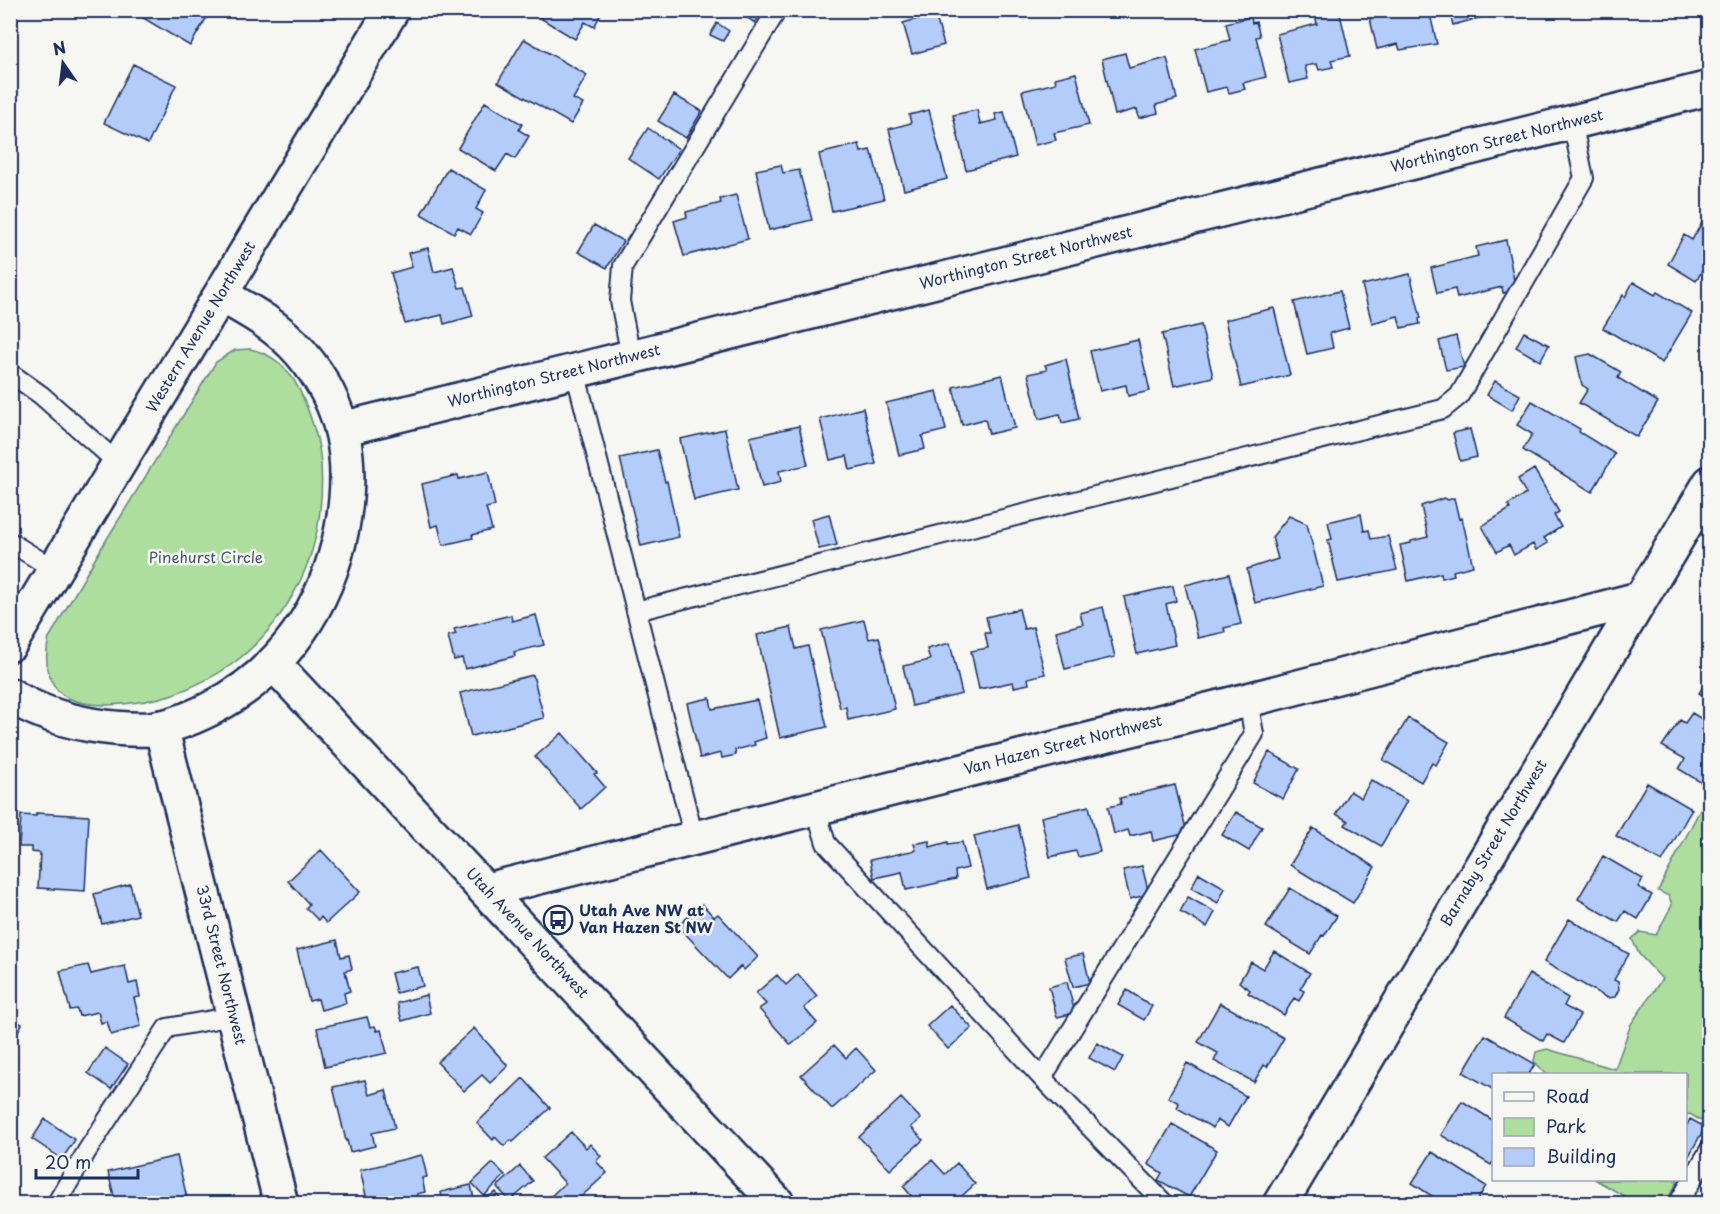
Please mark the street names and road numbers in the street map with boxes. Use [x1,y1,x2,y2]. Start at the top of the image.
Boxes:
street label: Worthington Street Northwest [1388,102,1605,177]
street label: Worthington Street Northwest [917,219,1134,294]
street label: Western Avenue Northwest [139,236,260,416]
street label: Worthington Street Northwest [445,337,662,412]
street label: Van Hazen Street Northwest [961,708,1164,779]
street label: Barnaby Street Northwest [1434,754,1552,930]
street label: Utah Avenue Northwest [461,862,595,1002]
street label: 33rd Street Northwest [191,882,253,1047]

